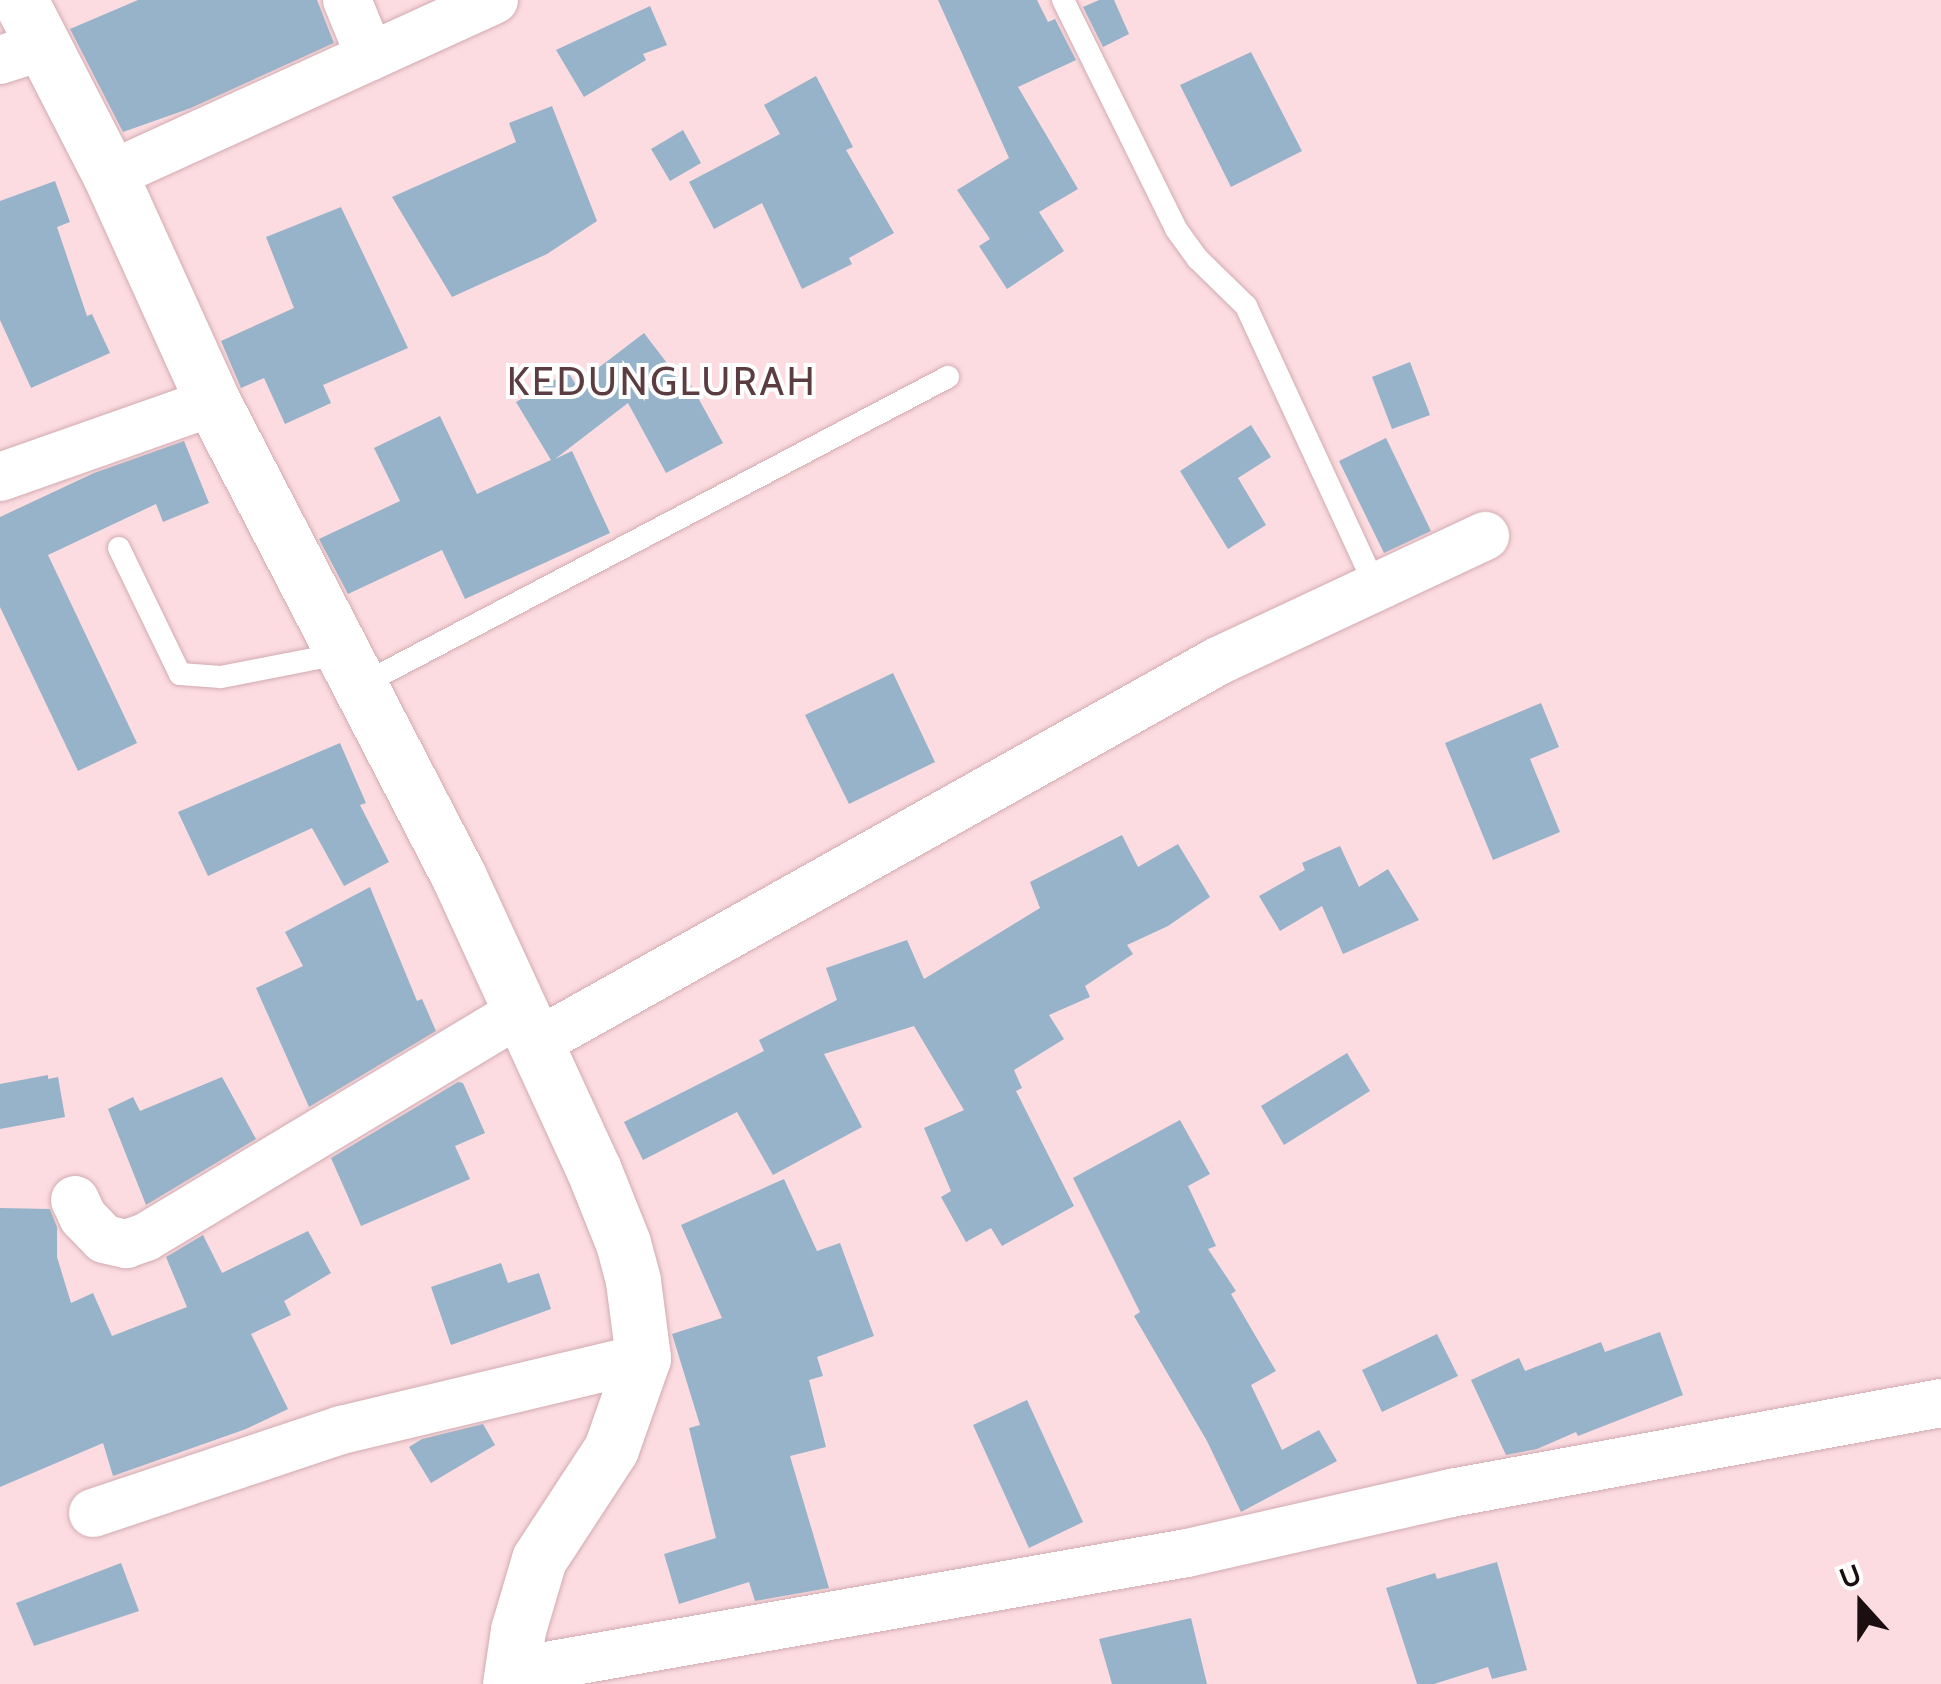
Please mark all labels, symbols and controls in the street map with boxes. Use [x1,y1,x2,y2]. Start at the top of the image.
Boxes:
district label: KEDUNGLURAH [507,357,817,405]
north arrow [1811,1554,1911,1654]
text: U [1835,1557,1866,1595]

